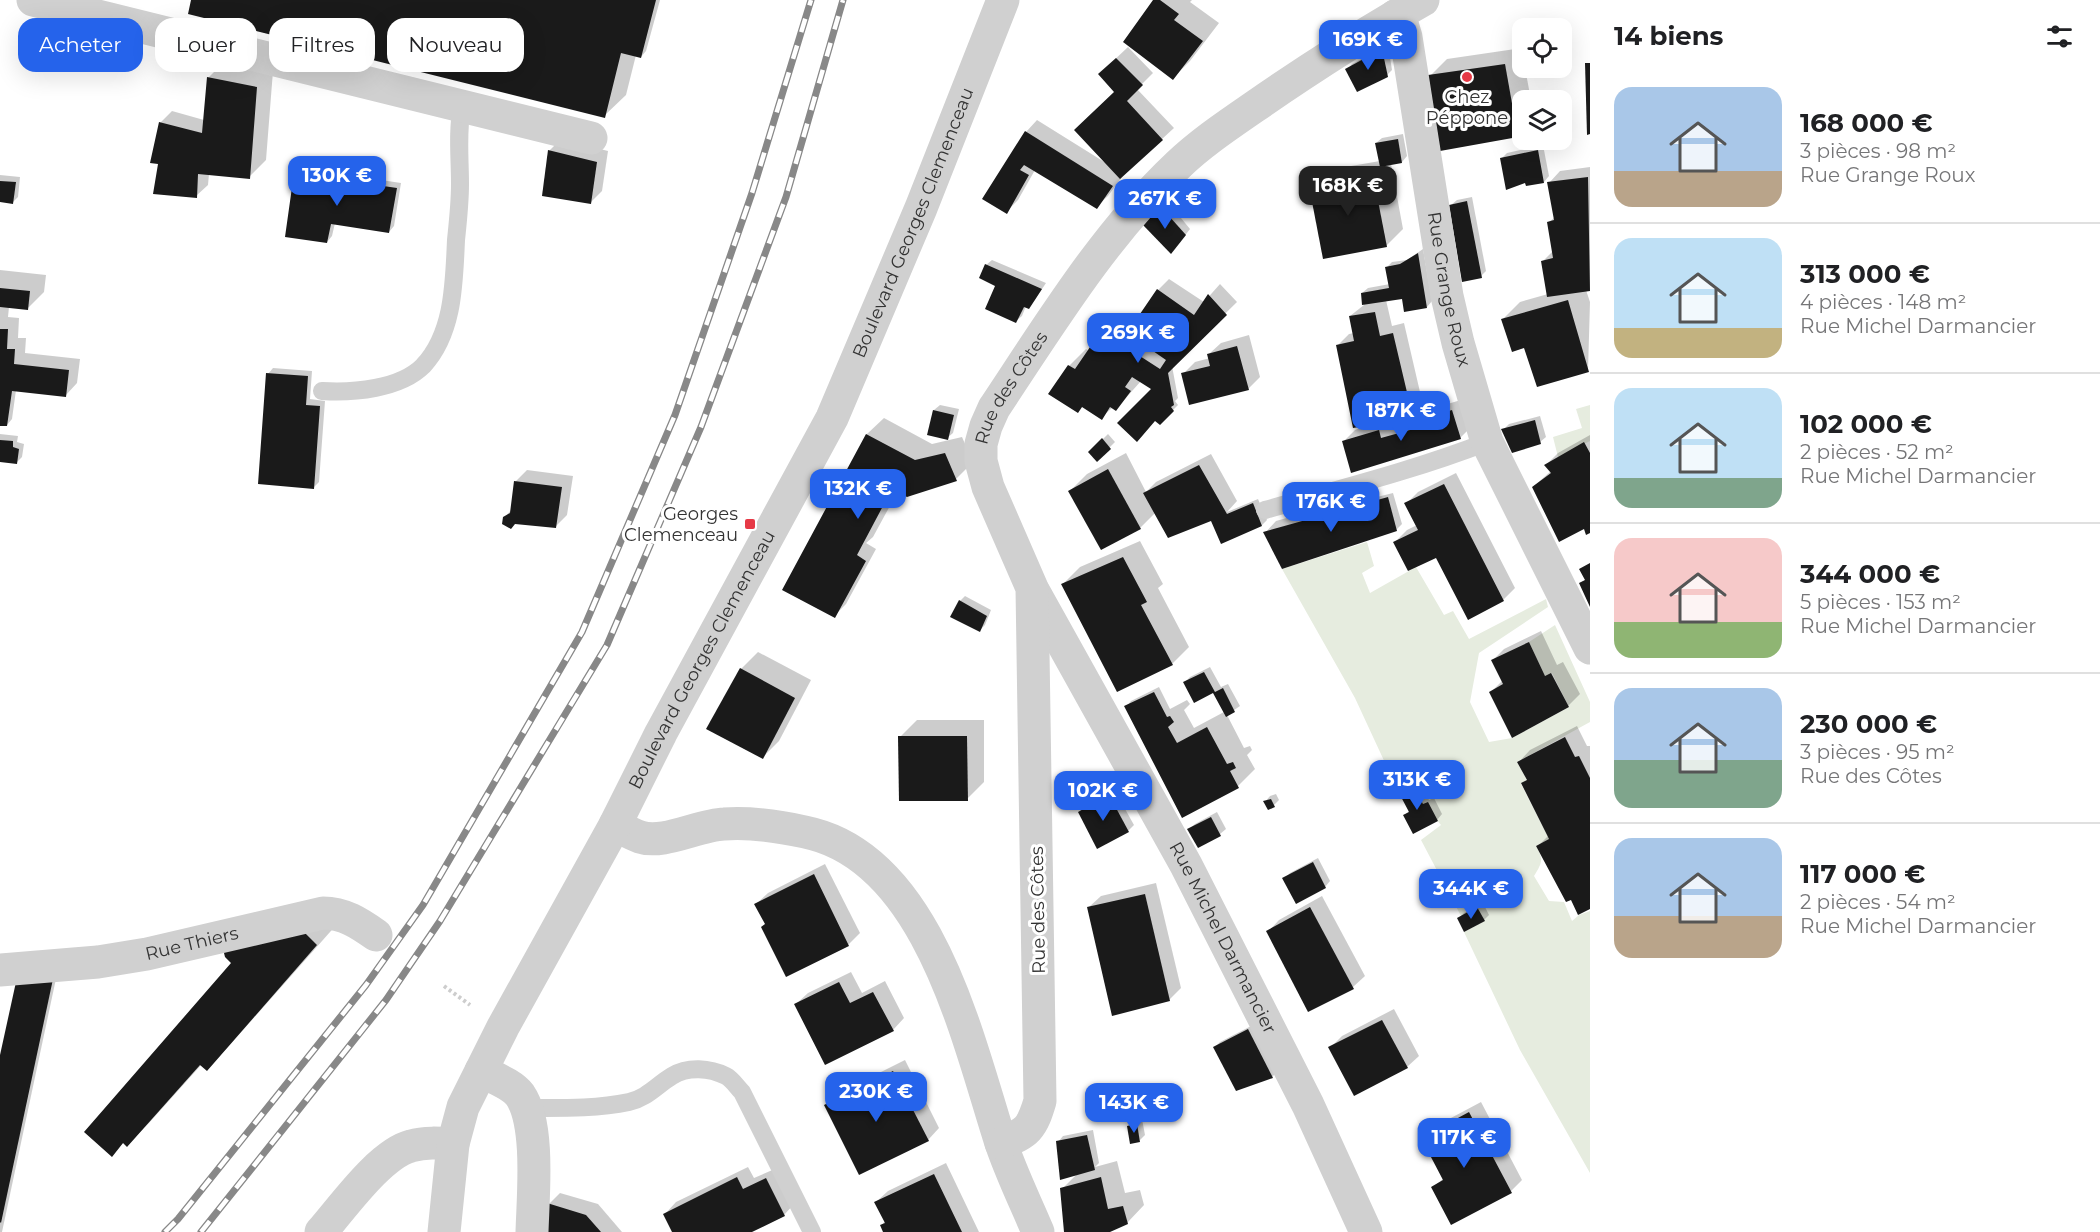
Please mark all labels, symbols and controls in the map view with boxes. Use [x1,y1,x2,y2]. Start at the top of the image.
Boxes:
chip: Acheter [18,18,143,72]
chip: Louer [155,18,257,72]
chip: Filtres [269,18,375,72]
chip: Nouveau [387,18,524,72]
map controls [1512,18,1572,150]
button: locate [1512,18,1572,78]
pin: 169K € [1319,20,1417,71]
text: 14 biens [1614,20,1723,52]
icon: filters [2043,20,2076,53]
text: 169K € [1333,27,1403,51]
marker: Chez Péppone [1460,70,1474,84]
street label: Boulevard Georges Clemenceau [848,84,978,361]
place label: Chez Péppone [1426,86,1508,129]
button: layers [1512,90,1572,150]
text: 168 000 € [1800,107,1933,139]
icon: home [1662,111,1734,183]
text: 3 pièces · 98 m² [1800,139,1956,163]
pin: 130K € [288,156,386,207]
text: 130K € [302,163,372,187]
text: Rue Grange Roux [1800,163,1975,187]
pin: 168K € [1299,166,1397,217]
text: 168K € [1313,173,1383,197]
pin: 267K € [1116,179,1214,230]
text: 267K € [1128,186,1202,210]
street label: Rue Grange Roux [1423,210,1476,370]
text: 313 000 € [1800,258,1930,290]
icon: home [1662,262,1734,334]
text: 4 pièces · 148 m² [1800,290,1966,314]
pin: 269K € [1089,313,1187,364]
text: Rue Michel Darmancier [1800,314,2036,338]
text: 269K € [1101,320,1175,344]
street label: Rue des Côtes [970,327,1053,447]
pin: 187K € [1352,391,1450,442]
text: 187K € [1366,398,1436,422]
text: 102 000 € [1800,408,1932,440]
icon: home [1662,412,1734,484]
text: 2 pièces · 52 m² [1800,440,1954,464]
text: Rue Michel Darmancier [1800,464,2036,488]
pin: 132K € [809,469,907,520]
text: 132K € [824,476,892,500]
pin: 176K € [1282,482,1380,533]
text: 176K € [1296,489,1366,513]
place label: Georges Clemenceau [624,503,738,546]
marker: Georges Clemenceau [743,517,757,531]
street label: Boulevard Georges Clemenceau [624,526,780,793]
text: 344 000 € [1800,558,1940,590]
icon: home [1662,562,1734,634]
text: 5 pièces · 153 m² [1800,590,1961,614]
text: Rue Michel Darmancier [1800,614,2036,638]
text: 230 000 € [1800,708,1937,740]
icon: home [1662,712,1734,784]
text: 3 pièces · 95 m² [1800,740,1955,764]
pin: 313K € [1368,760,1466,811]
text: Rue des Côtes [1800,764,1942,788]
text: 313K € [1383,767,1451,791]
pin: 102K € [1054,771,1152,822]
text: 102K € [1068,778,1138,802]
street label: Rue Michel Darmancier [1164,838,1281,1038]
street label: Rue des Côtes [1026,846,1050,974]
text: 117 000 € [1800,858,1925,890]
icon: home [1662,862,1734,934]
pin: 344K € [1422,869,1520,920]
text: 344K € [1433,876,1509,900]
text: 2 pièces · 54 m² [1800,890,1956,914]
text: Rue Michel Darmancier [1800,914,2036,938]
street label: Rue Thiers [143,922,241,965]
pin: 230K € [827,1072,925,1123]
text: 230K € [839,1079,913,1103]
pin: 143K € [1085,1083,1183,1134]
text: 143K € [1099,1090,1169,1114]
pin: 117K € [1415,1118,1513,1169]
text: 117K € [1432,1125,1496,1149]

